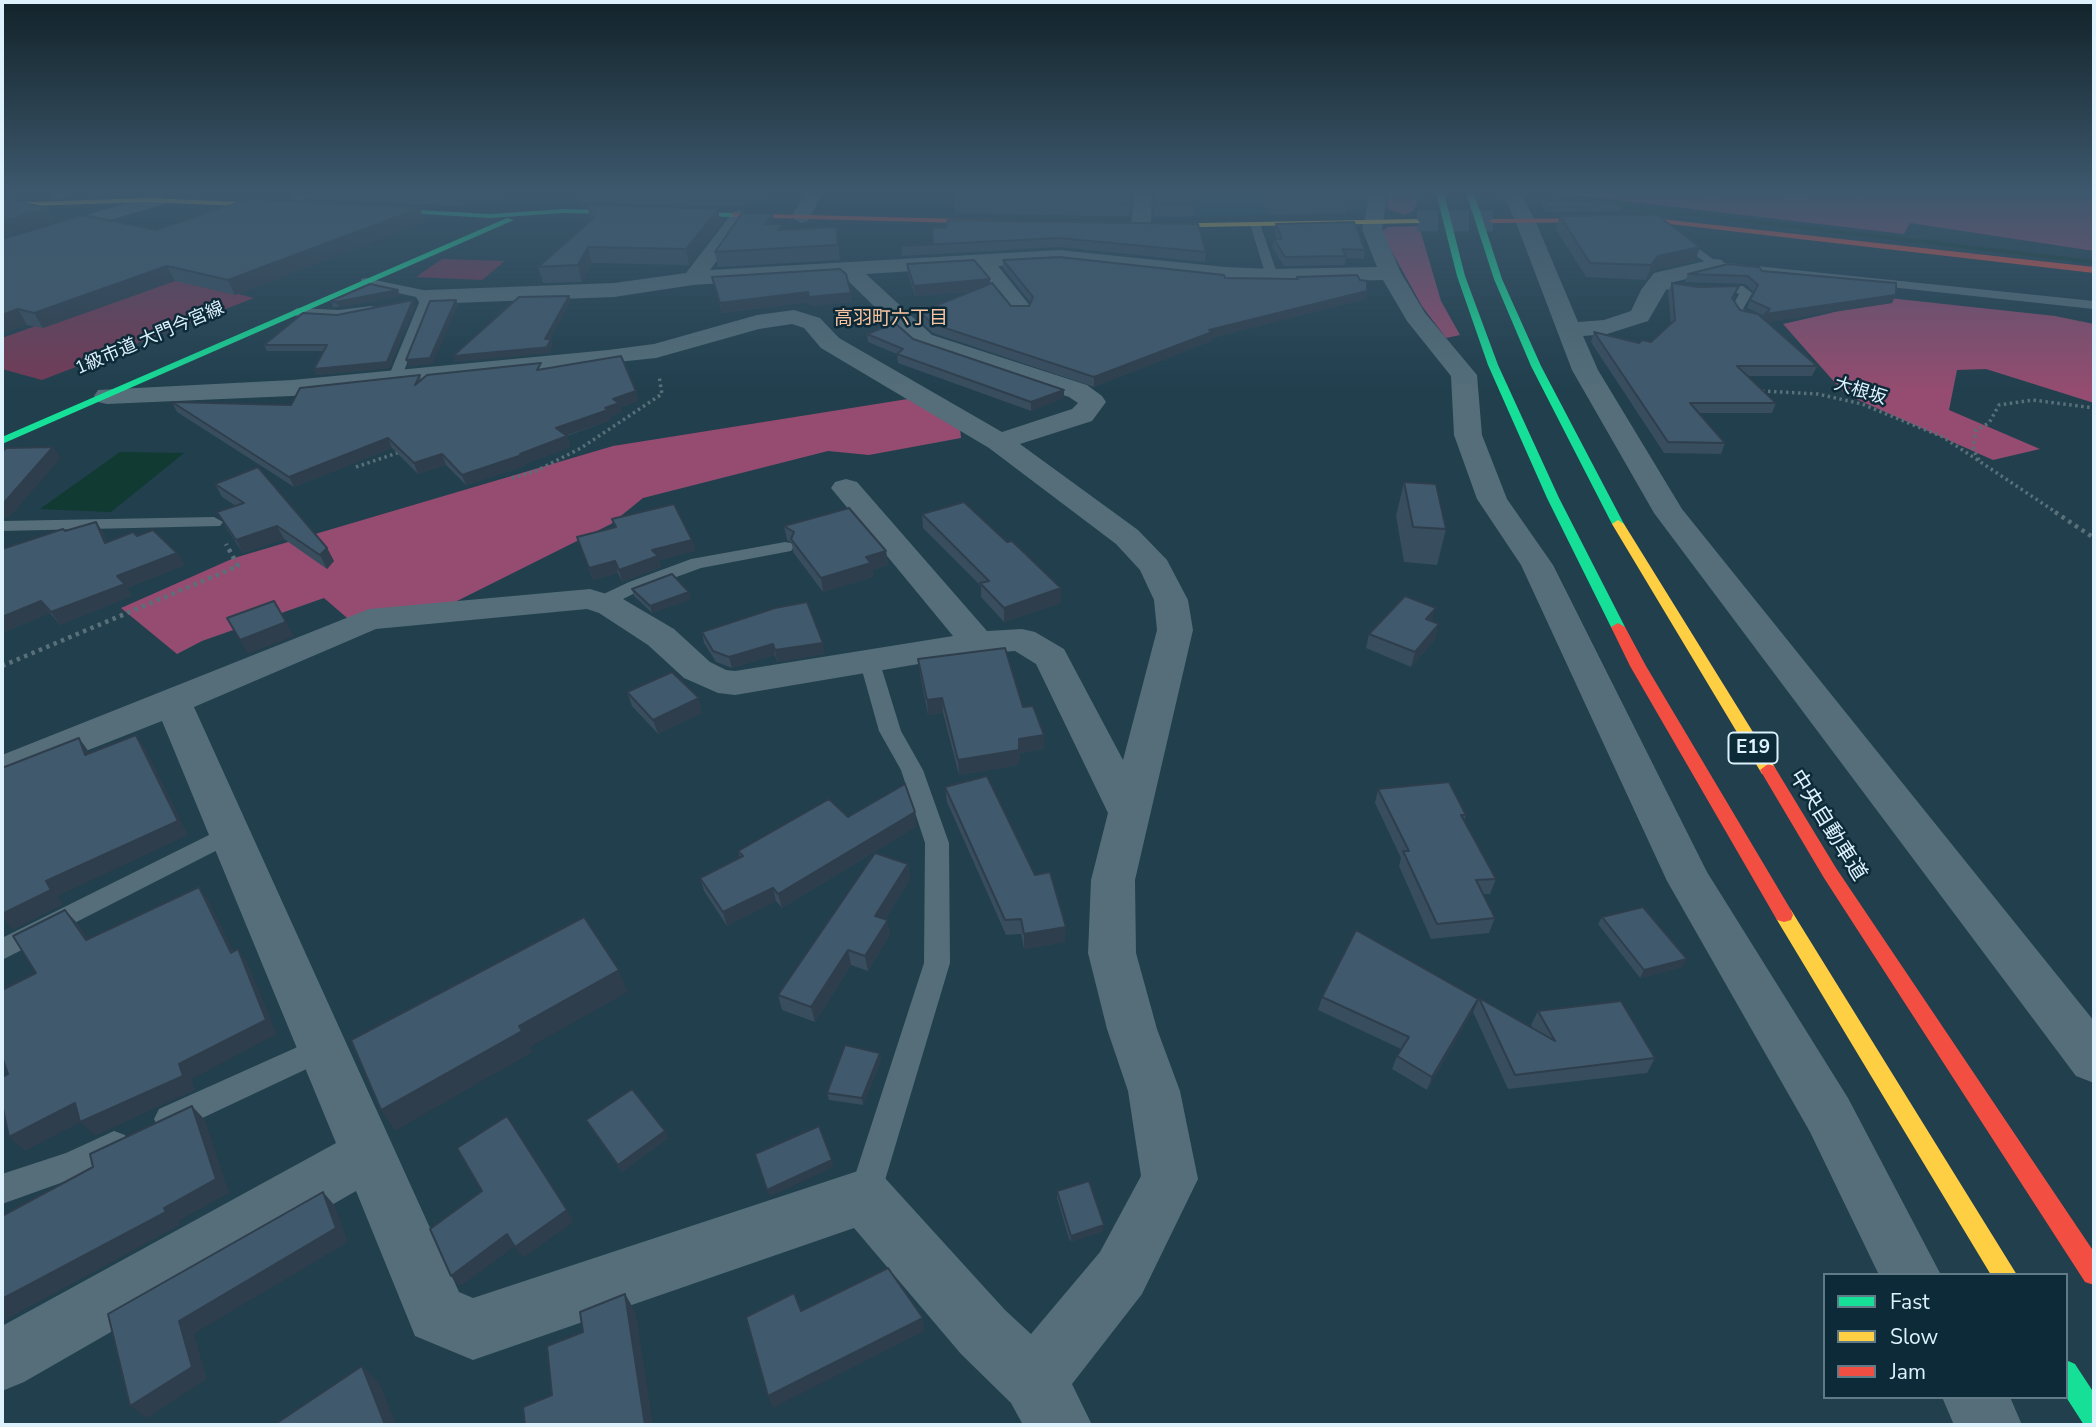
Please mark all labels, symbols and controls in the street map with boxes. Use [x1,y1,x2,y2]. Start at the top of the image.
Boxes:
street label: 1級市道 大門今宮線 [72,298,228,380]
district label: 高羽町六丁目 [834,308,948,330]
street label: 大根坂 [1831,374,1889,410]
road number: E19 [1728,733,1778,764]
street label: 中央自動車道 [1783,766,1871,886]
legend [1823,1273,2068,1399]
text: Fast [1890,1288,1930,1316]
text: Slow [1890,1323,1938,1351]
text: Jam [1890,1358,1926,1386]

